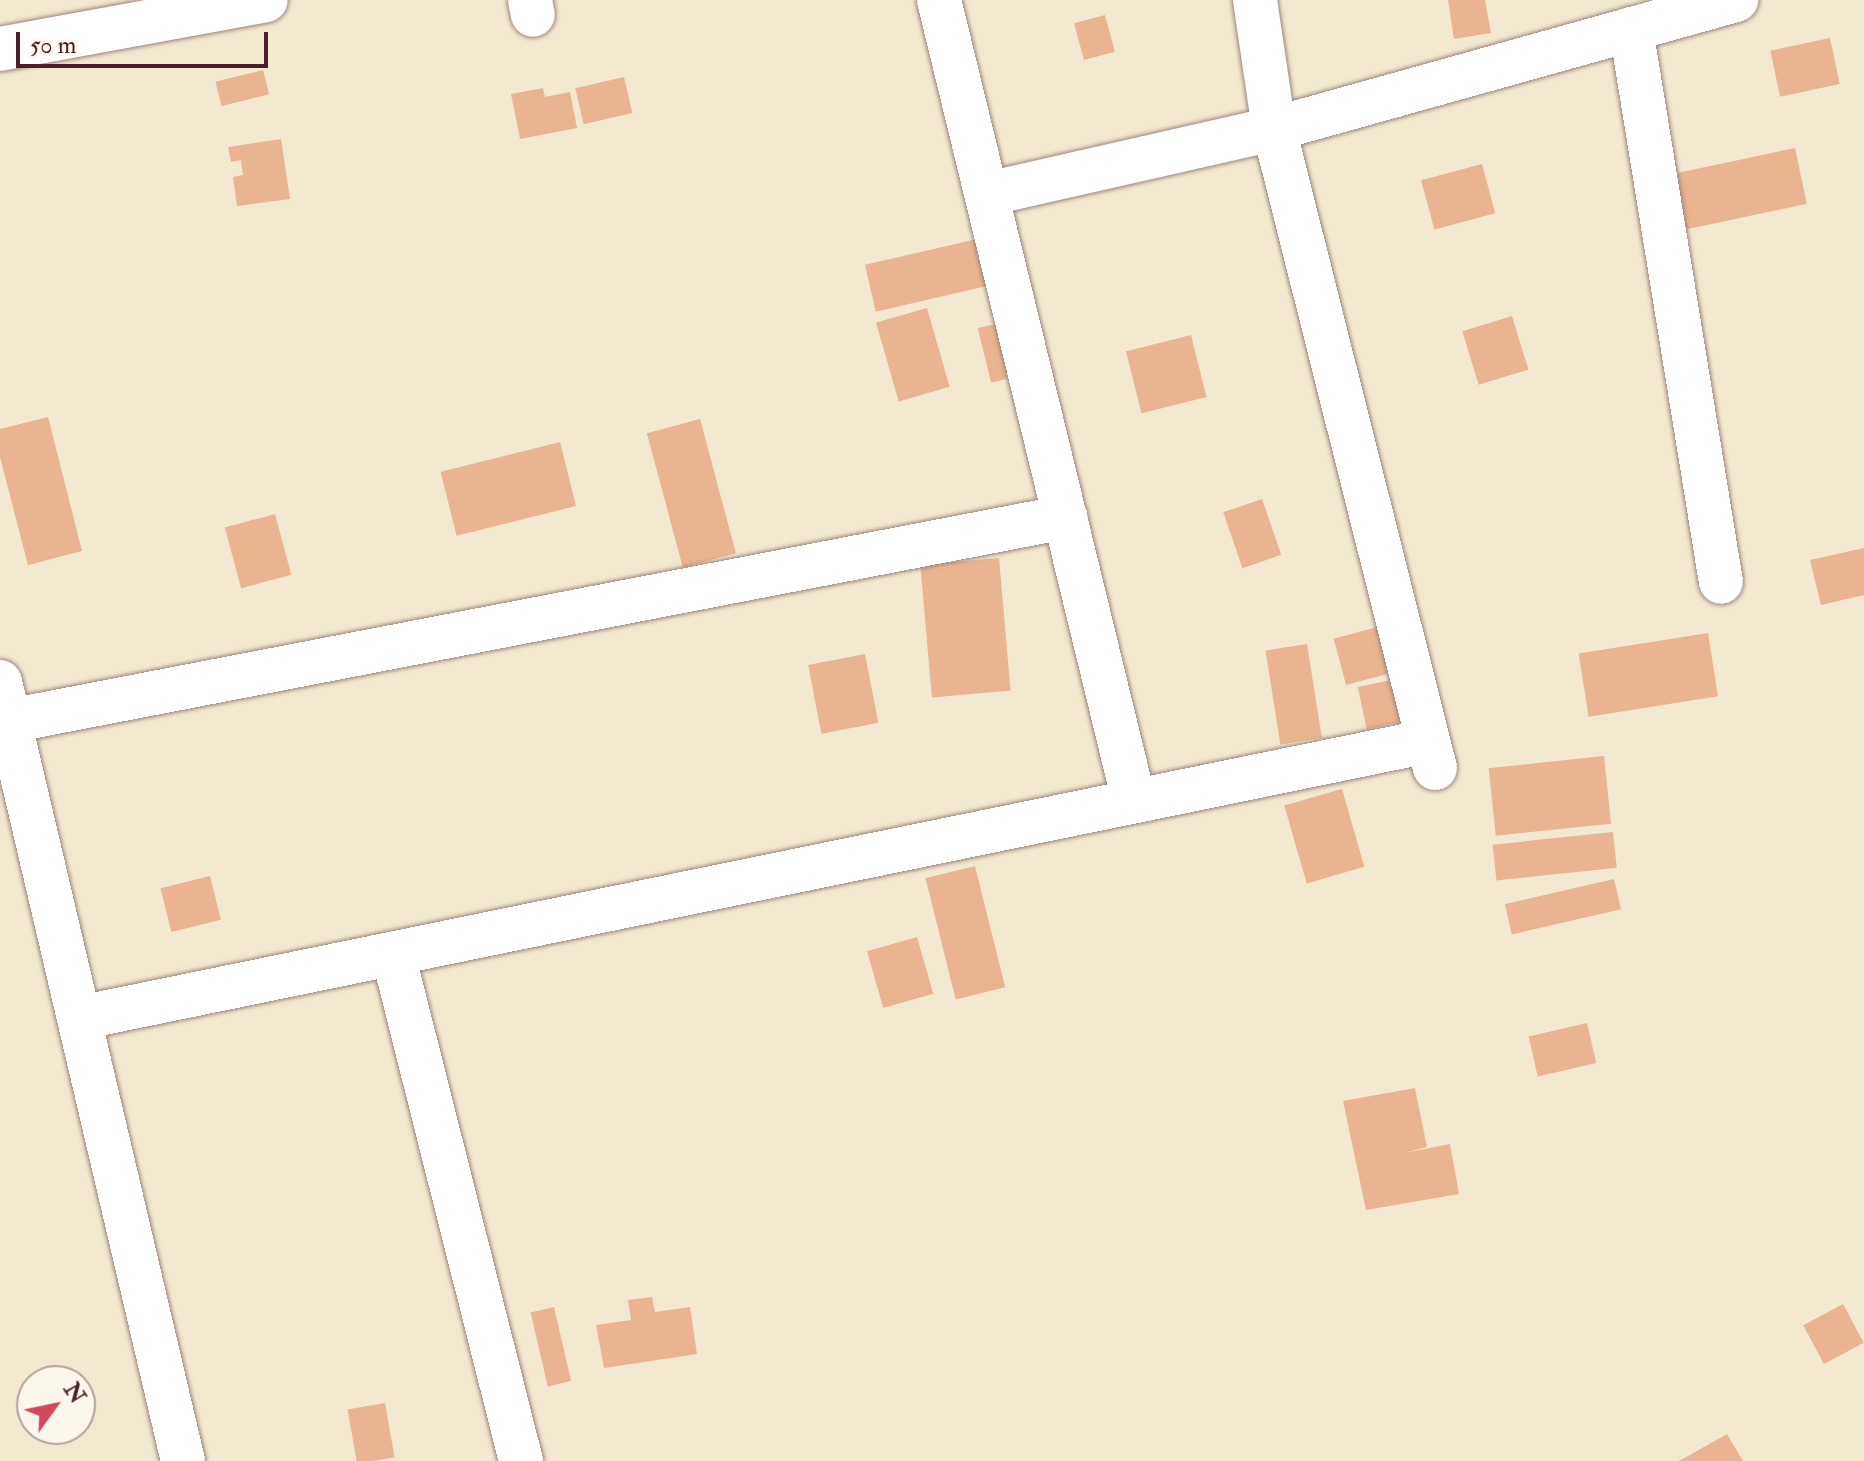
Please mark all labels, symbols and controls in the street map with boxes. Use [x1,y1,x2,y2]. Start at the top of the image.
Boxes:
scale bar [20,16,272,66]
text: 50 m [30,30,76,61]
north arrow [16,1365,96,1445]
text: N [57,1377,92,1409]

